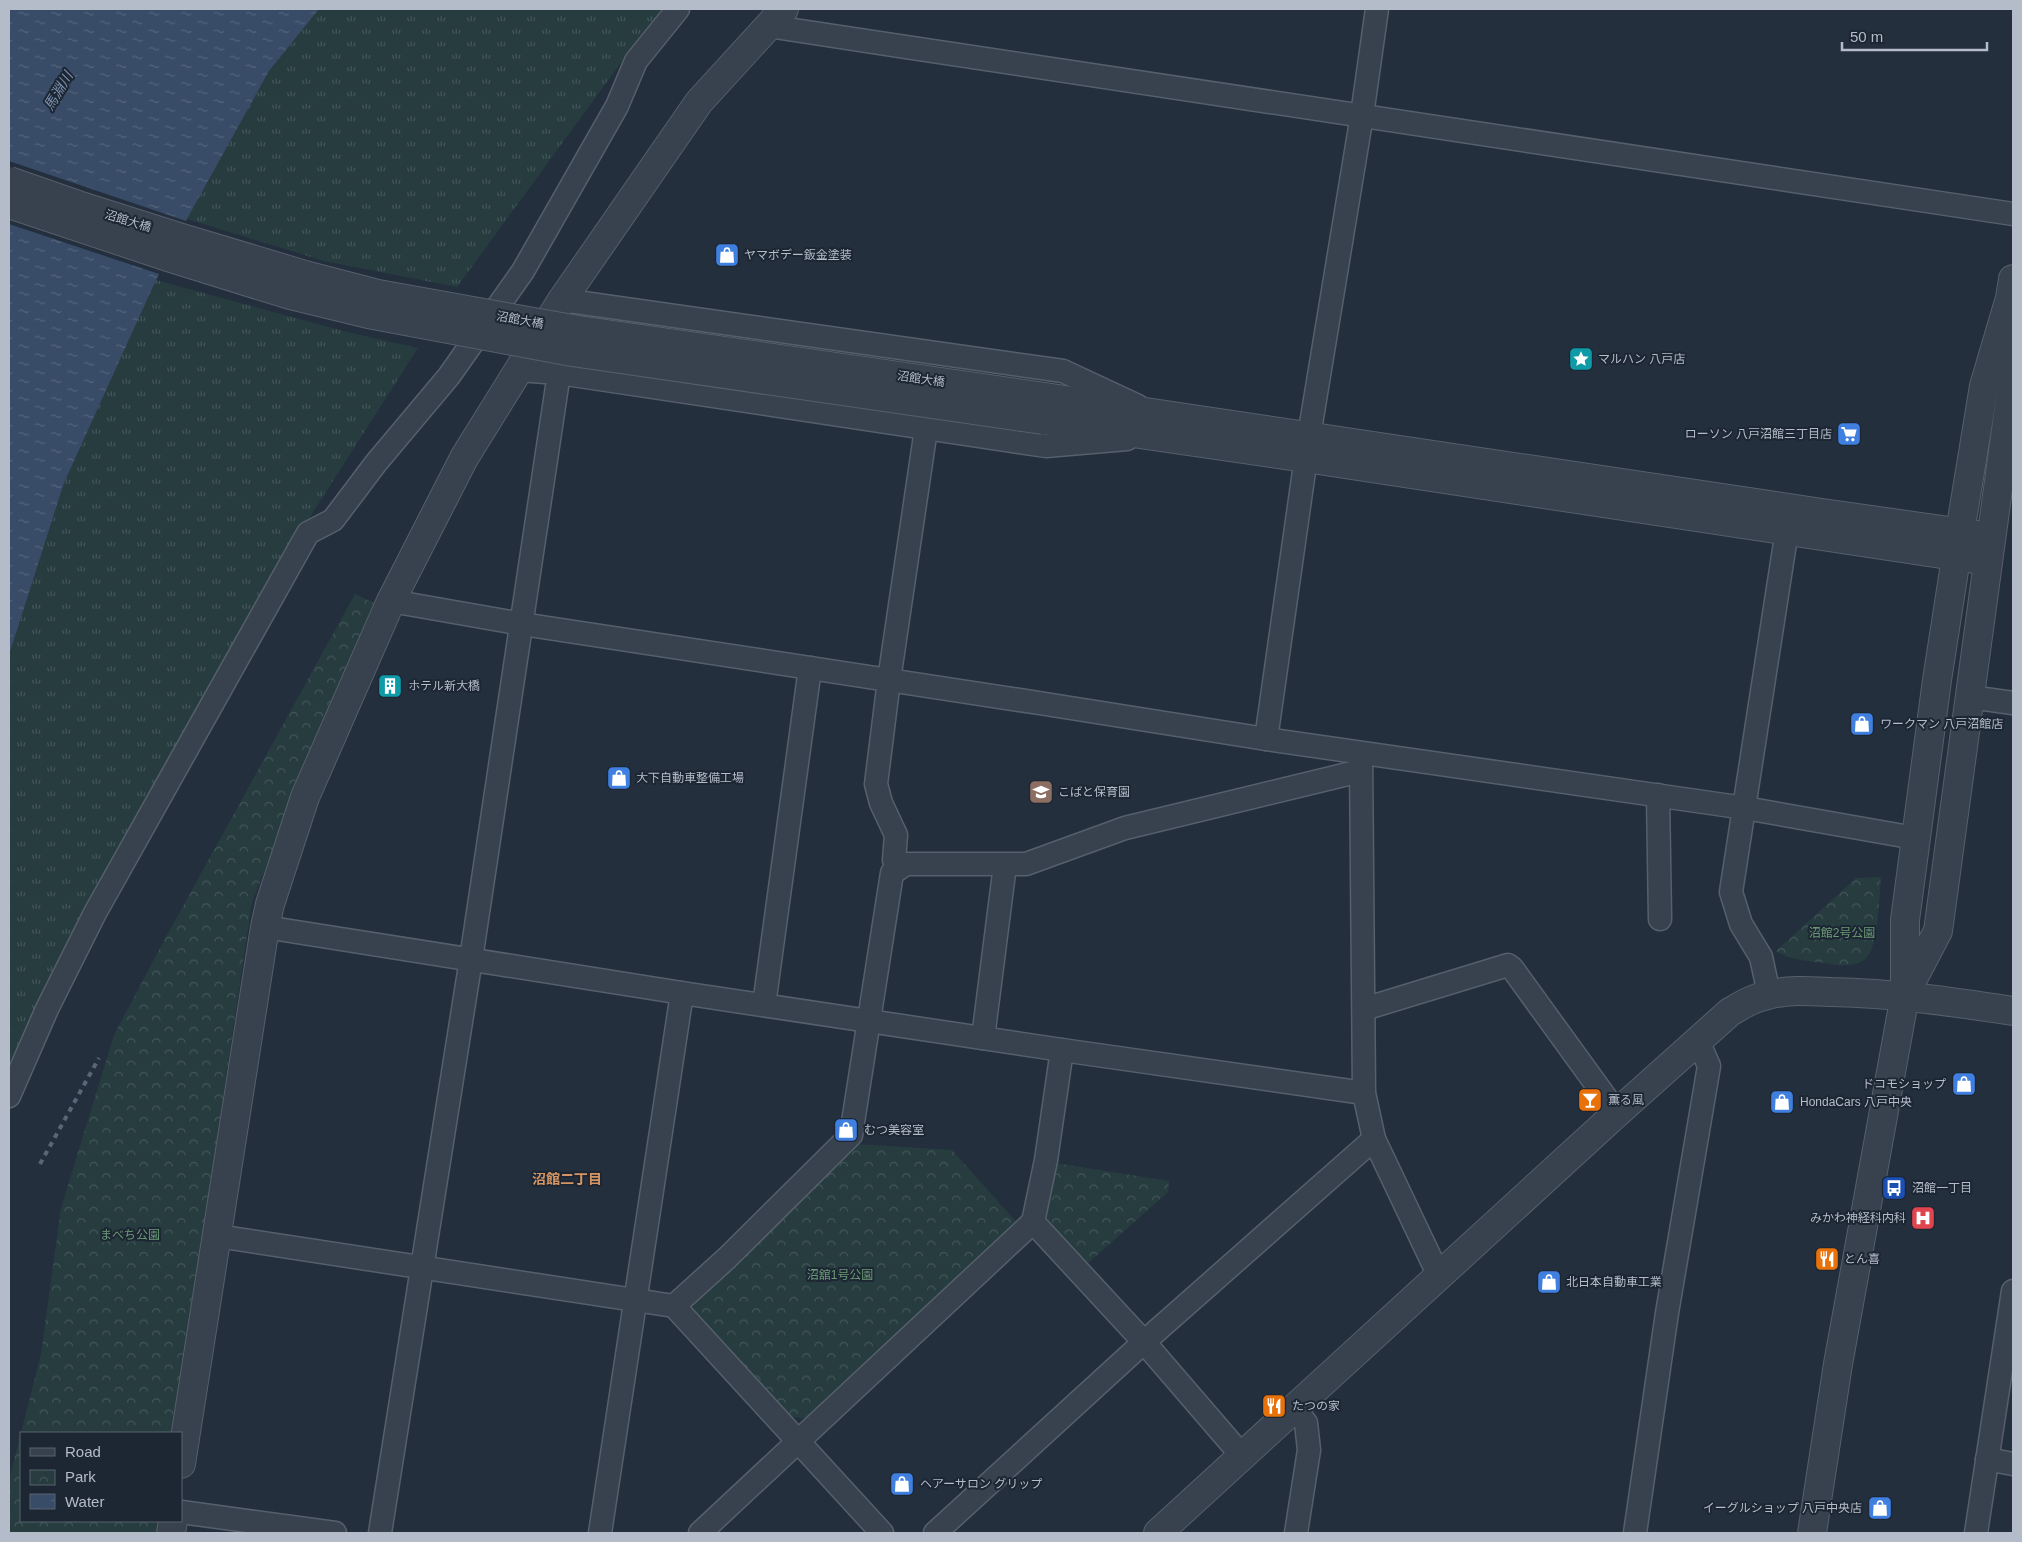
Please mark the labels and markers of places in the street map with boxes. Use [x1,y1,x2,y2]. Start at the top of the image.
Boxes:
shop icon: ヤマボデー鈑金塗装 [714,242,740,268]
place label: ヤマボデー鈑金塗装 [744,248,852,262]
place icon: マルハン 八戸店 [1568,346,1594,372]
place label: マルハン 八戸店 [1598,352,1685,366]
supermarket icon: ローソン 八戸沼館三丁目店 [1836,421,1862,447]
place label: ローソン 八戸沼館三丁目店 [1685,427,1832,441]
building icon: ホテル新大橋 [377,673,403,699]
place label: ホテル新大橋 [408,679,480,693]
shop icon: ワークマン 八戸沼館店 [1849,711,1875,737]
place label: ワークマン 八戸沼館店 [1880,717,2003,731]
shop icon: 大下自動車整備工場 [606,765,632,791]
place label: 大下自動車整備工場 [636,771,744,785]
school or university icon: こばと保育園 [1028,779,1054,805]
place label: こばと保育園 [1058,785,1130,799]
shop icon: ドコモショップ [1951,1071,1977,1097]
place label: ドコモショップ [1862,1077,1946,1091]
bar icon: 薫る風 [1577,1087,1603,1113]
shop icon: HondaCars 八戸中央 [1769,1089,1795,1115]
place label: 薫る風 [1608,1093,1644,1107]
place label: HondaCars 八戸中央 [1800,1095,1912,1109]
shop icon: むつ美容室 [833,1117,859,1143]
place label: むつ美容室 [864,1123,924,1137]
bus stop icon: 沼館一丁目 [1881,1175,1907,1201]
place label: 沼館一丁目 [1912,1181,1972,1195]
hospital icon: みかわ神経科内科 [1910,1205,1936,1231]
place label: みかわ神経科内科 [1810,1211,1906,1225]
restaurant icon: とん喜 [1814,1246,1840,1272]
place label: とん喜 [1844,1252,1880,1266]
shop icon: 北日本自動車工業 [1536,1269,1562,1295]
place label: 北日本自動車工業 [1566,1275,1662,1289]
restaurant icon: たつの家 [1261,1393,1287,1419]
place label: たつの家 [1292,1399,1340,1413]
shop icon: ヘアーサロン グリップ [889,1471,915,1497]
place label: ヘアーサロン グリップ [920,1477,1042,1491]
shop icon: イーグルショップ 八戸中央店 [1867,1495,1893,1521]
place label: イーグルショップ 八戸中央店 [1703,1501,1862,1515]

